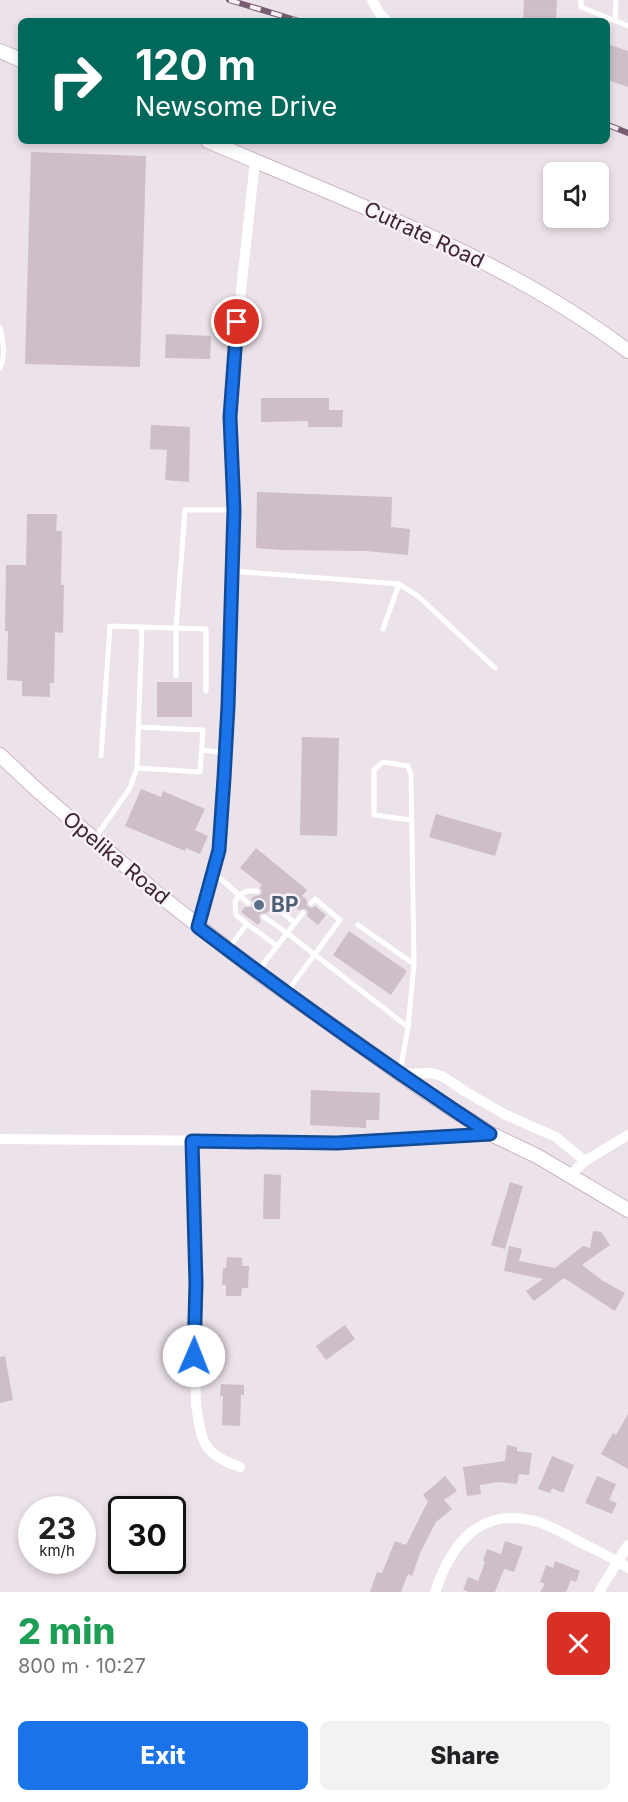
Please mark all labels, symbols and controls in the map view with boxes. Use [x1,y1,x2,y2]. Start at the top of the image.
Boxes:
text: 120 m [135,39,256,90]
icon: right [36,42,114,120]
text: Newsome Drive [135,90,337,123]
map controls [543,162,609,228]
button: sound [543,162,609,228]
street label: Cutrate Road [360,196,488,273]
pin [211,296,262,347]
icon: arrive [220,305,253,338]
street label: Opelika Road [58,806,175,909]
place label: BP [271,892,299,917]
marker: BP [252,898,266,912]
position arrow [162,1324,226,1388]
speed limit sign: 30 [108,1496,186,1574]
text: 23 [38,1510,76,1546]
text: km/h [39,1541,75,1560]
text: 2 min [18,1609,115,1653]
button: close [547,1612,610,1675]
text: 800 m · 10:27 [18,1654,146,1678]
button: Exit [18,1721,308,1790]
button: Share [320,1721,610,1790]

